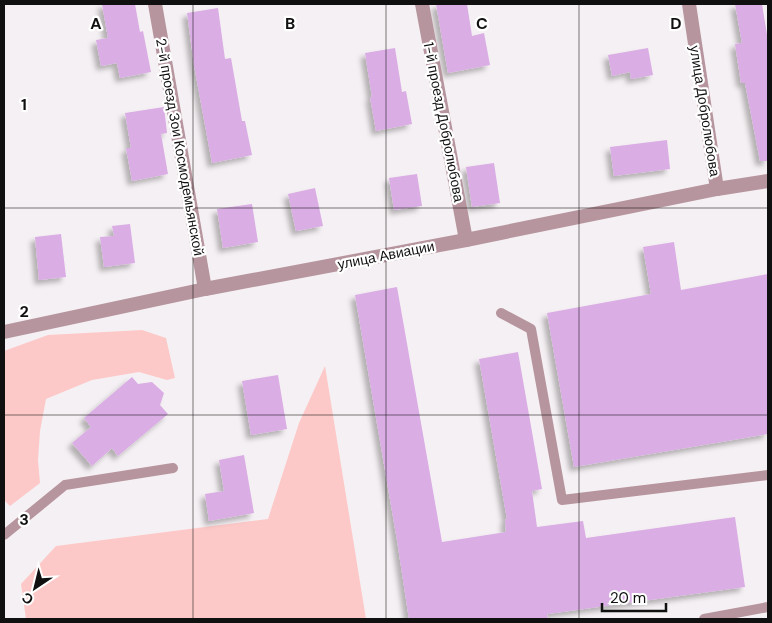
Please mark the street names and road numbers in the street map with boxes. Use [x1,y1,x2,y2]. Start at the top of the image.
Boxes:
street label: 2-й проезд Зои Космодемьянской [152,37,208,257]
street label: 1-й проезд Добролюбова [420,41,468,204]
street label: улица Добролюбова [686,44,724,178]
street label: улица Авиации [336,237,436,273]

